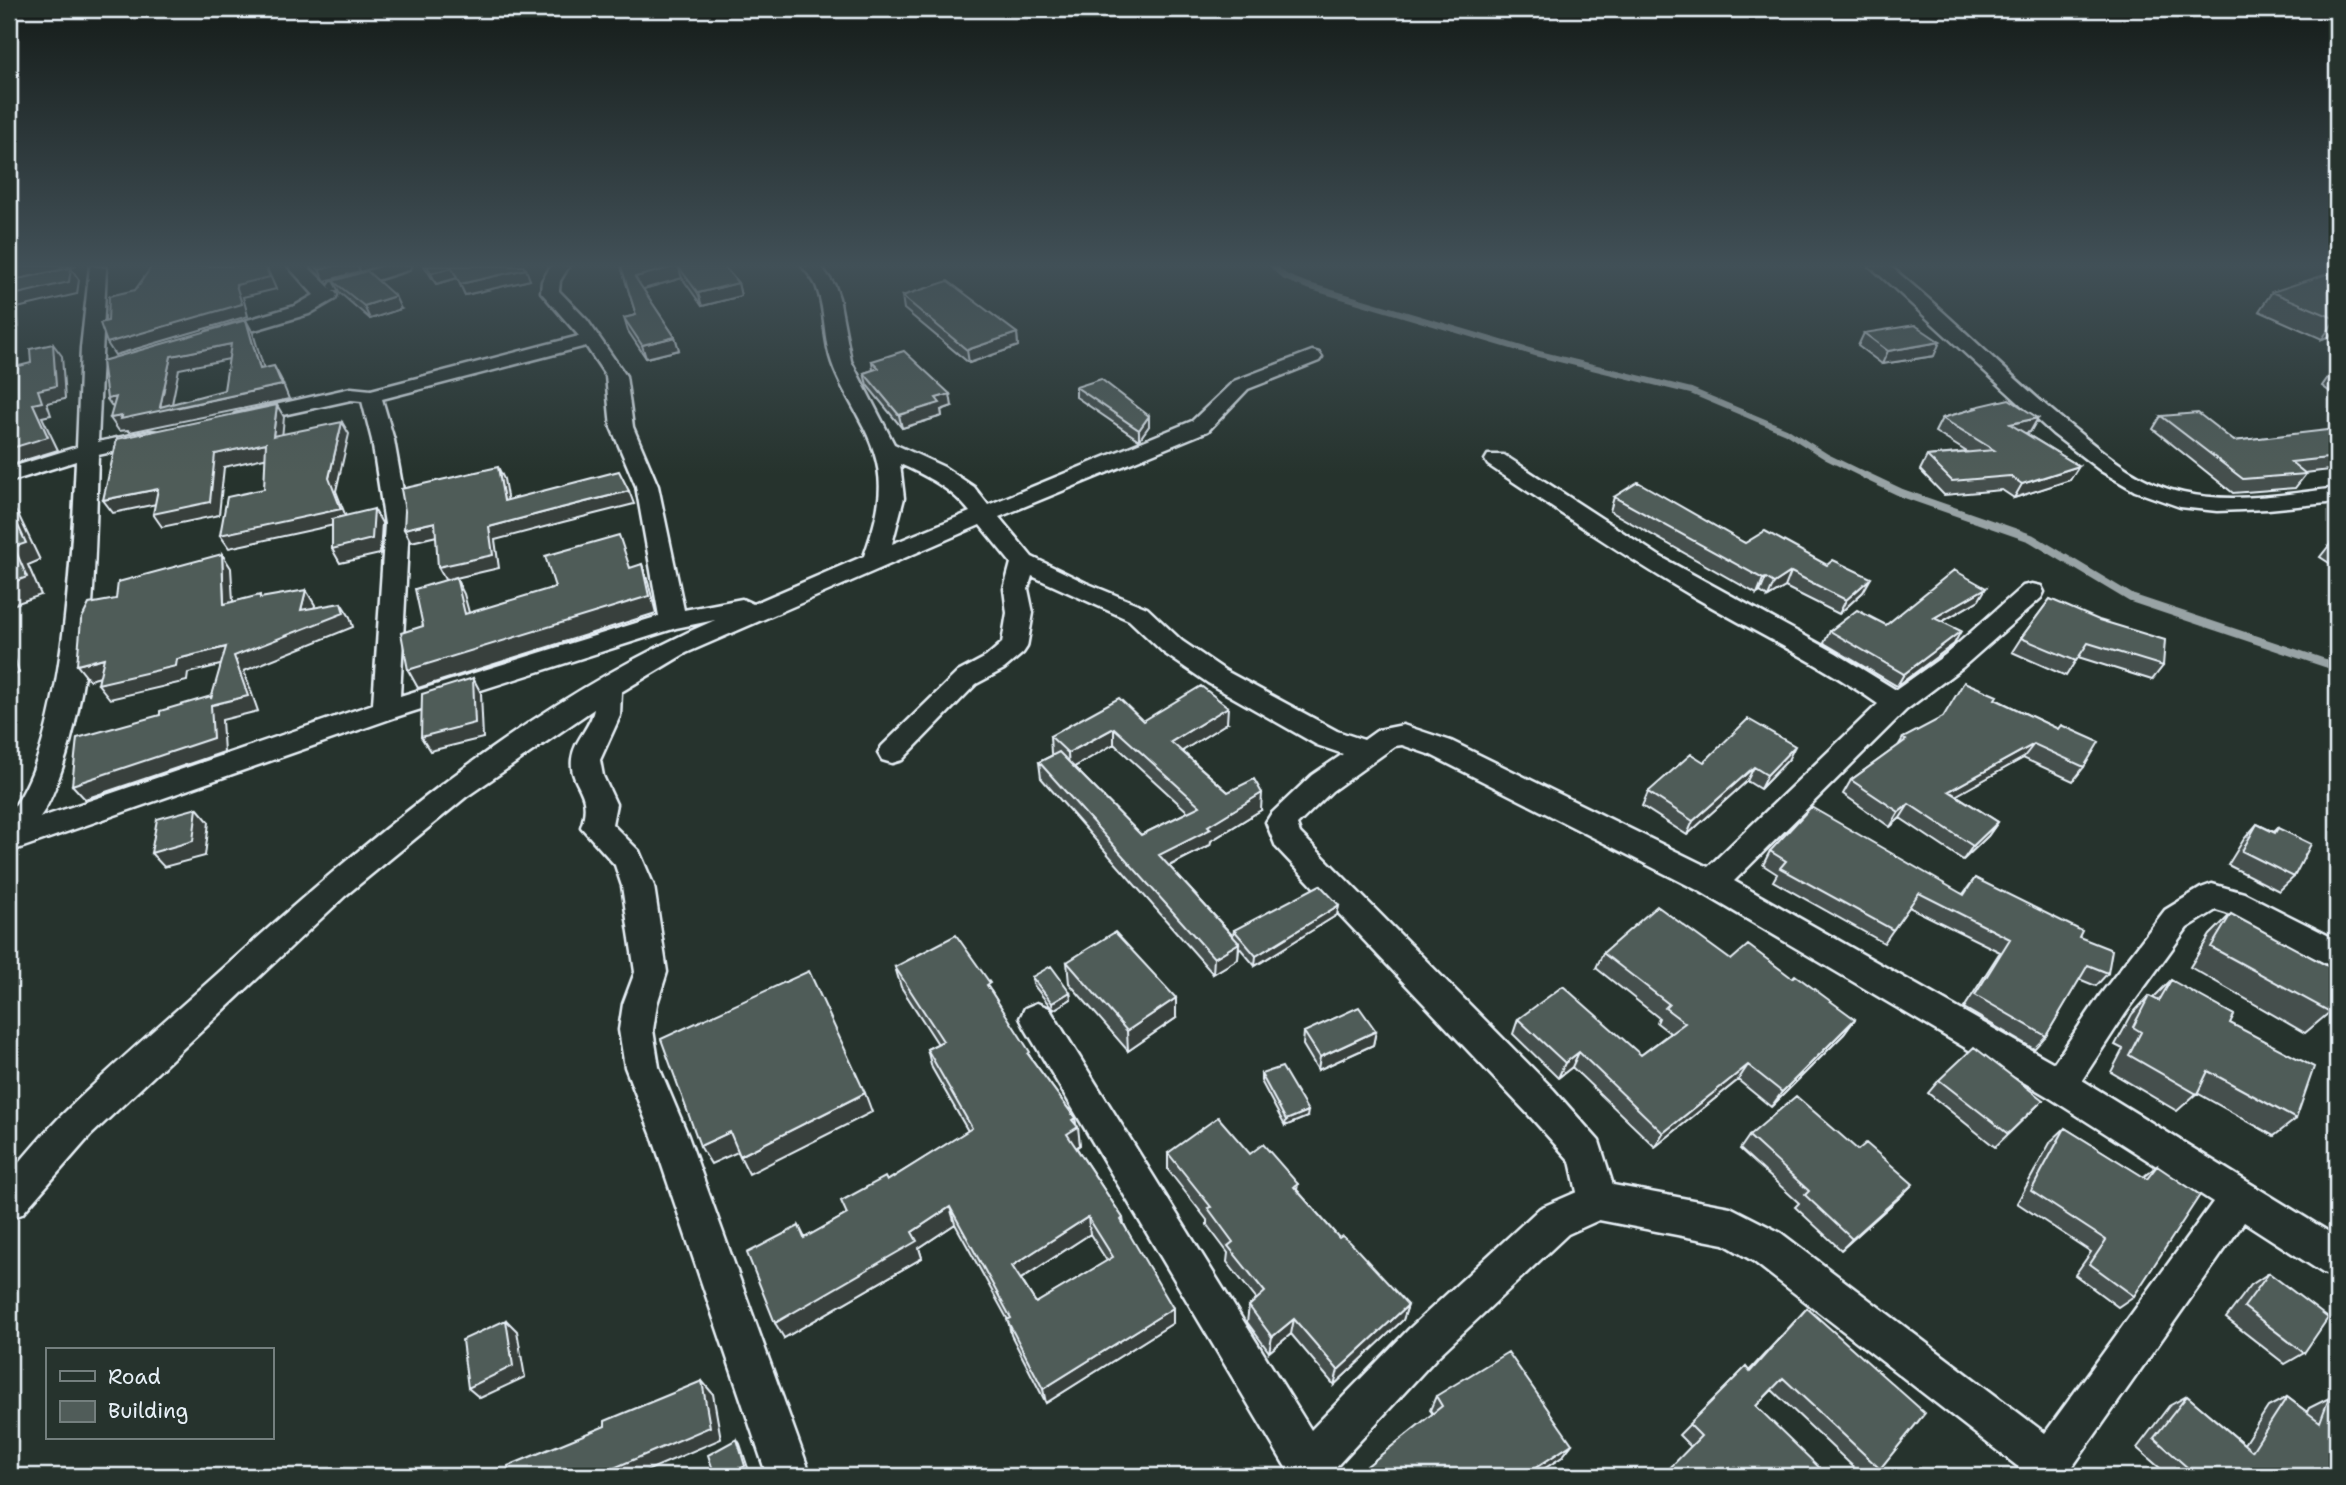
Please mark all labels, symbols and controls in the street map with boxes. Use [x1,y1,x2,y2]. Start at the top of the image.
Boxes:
legend [46,1348,273,1440]
text: Road [108,1363,161,1391]
text: Building [108,1397,188,1425]

